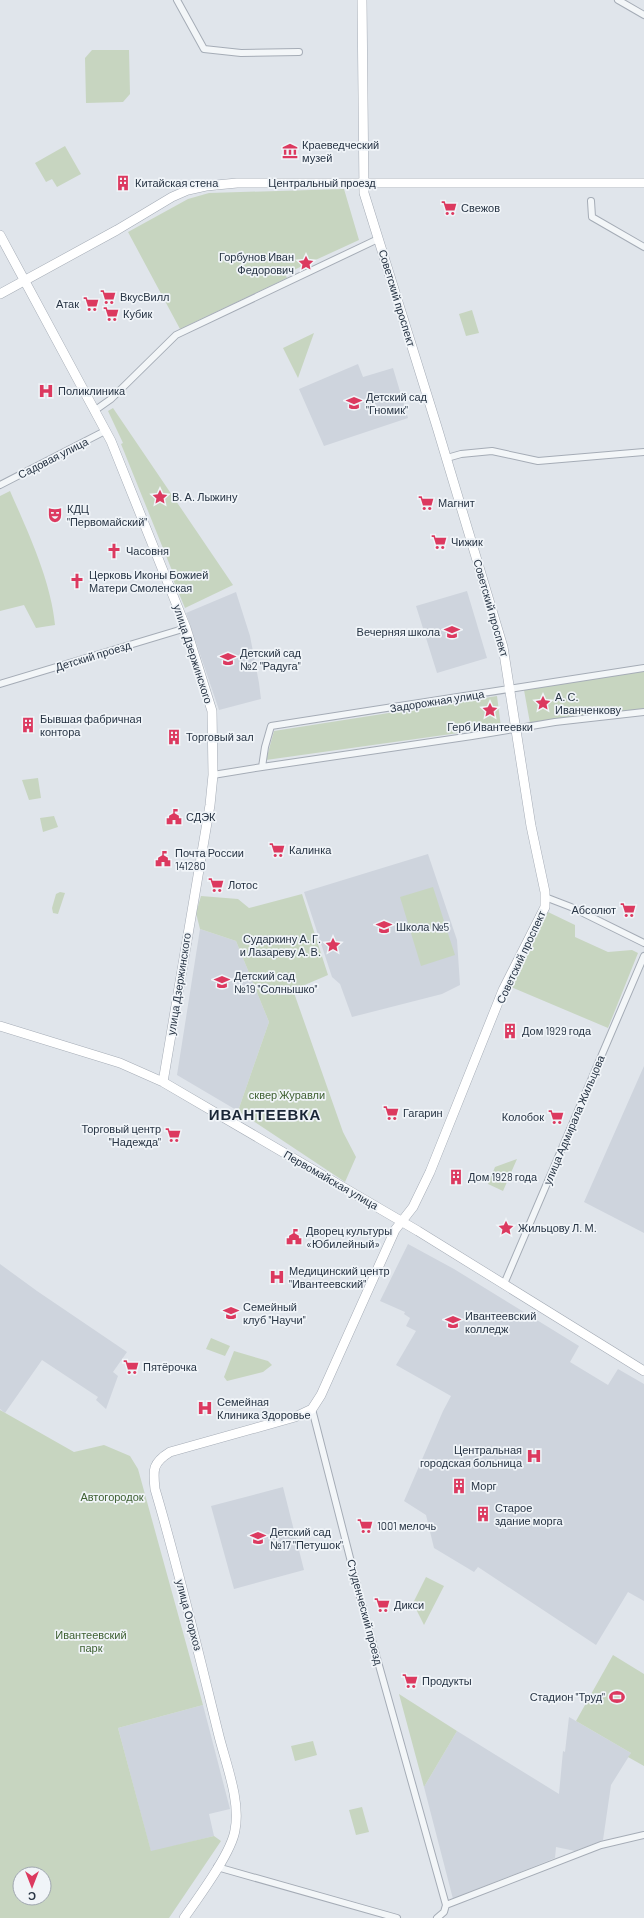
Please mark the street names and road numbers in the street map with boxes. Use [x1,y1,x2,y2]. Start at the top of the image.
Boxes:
street label: Центральный проезд [268,176,376,189]
street label: Советский проспект [376,248,418,348]
street label: Садовая улица [16,434,91,481]
street label: Советский проспект [471,558,512,658]
street label: улица Дзержинского [171,603,216,705]
street label: Детский проезд [54,638,133,673]
street label: Задорожная улица [389,686,486,714]
street label: Советский проспект [493,908,548,1005]
street label: улица Дзержинского [164,932,193,1036]
street label: улица Адмирала Жильцова [540,1052,607,1187]
street label: Первомайская улица [282,1147,382,1212]
street label: Студенческий проезд [345,1558,386,1667]
street label: улица Огорхоз [174,1578,205,1652]

